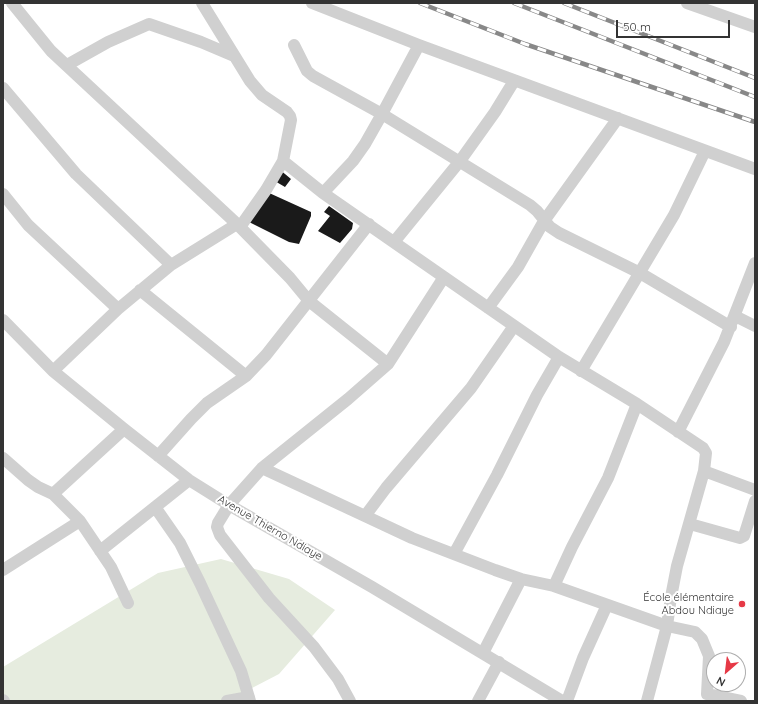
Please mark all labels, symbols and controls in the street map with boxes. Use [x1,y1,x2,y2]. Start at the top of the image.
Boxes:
scale bar [618,12,732,38]
text: 50 m [623,19,651,34]
street label: Avenue Thierno Ndiaye [215,493,325,563]
place label: École élémentaire Abdou Ndiaye [643,591,734,617]
marker: École élémentaire Abdou Ndiaye [737,599,747,609]
north arrow [706,652,746,692]
text: N [714,674,728,690]

